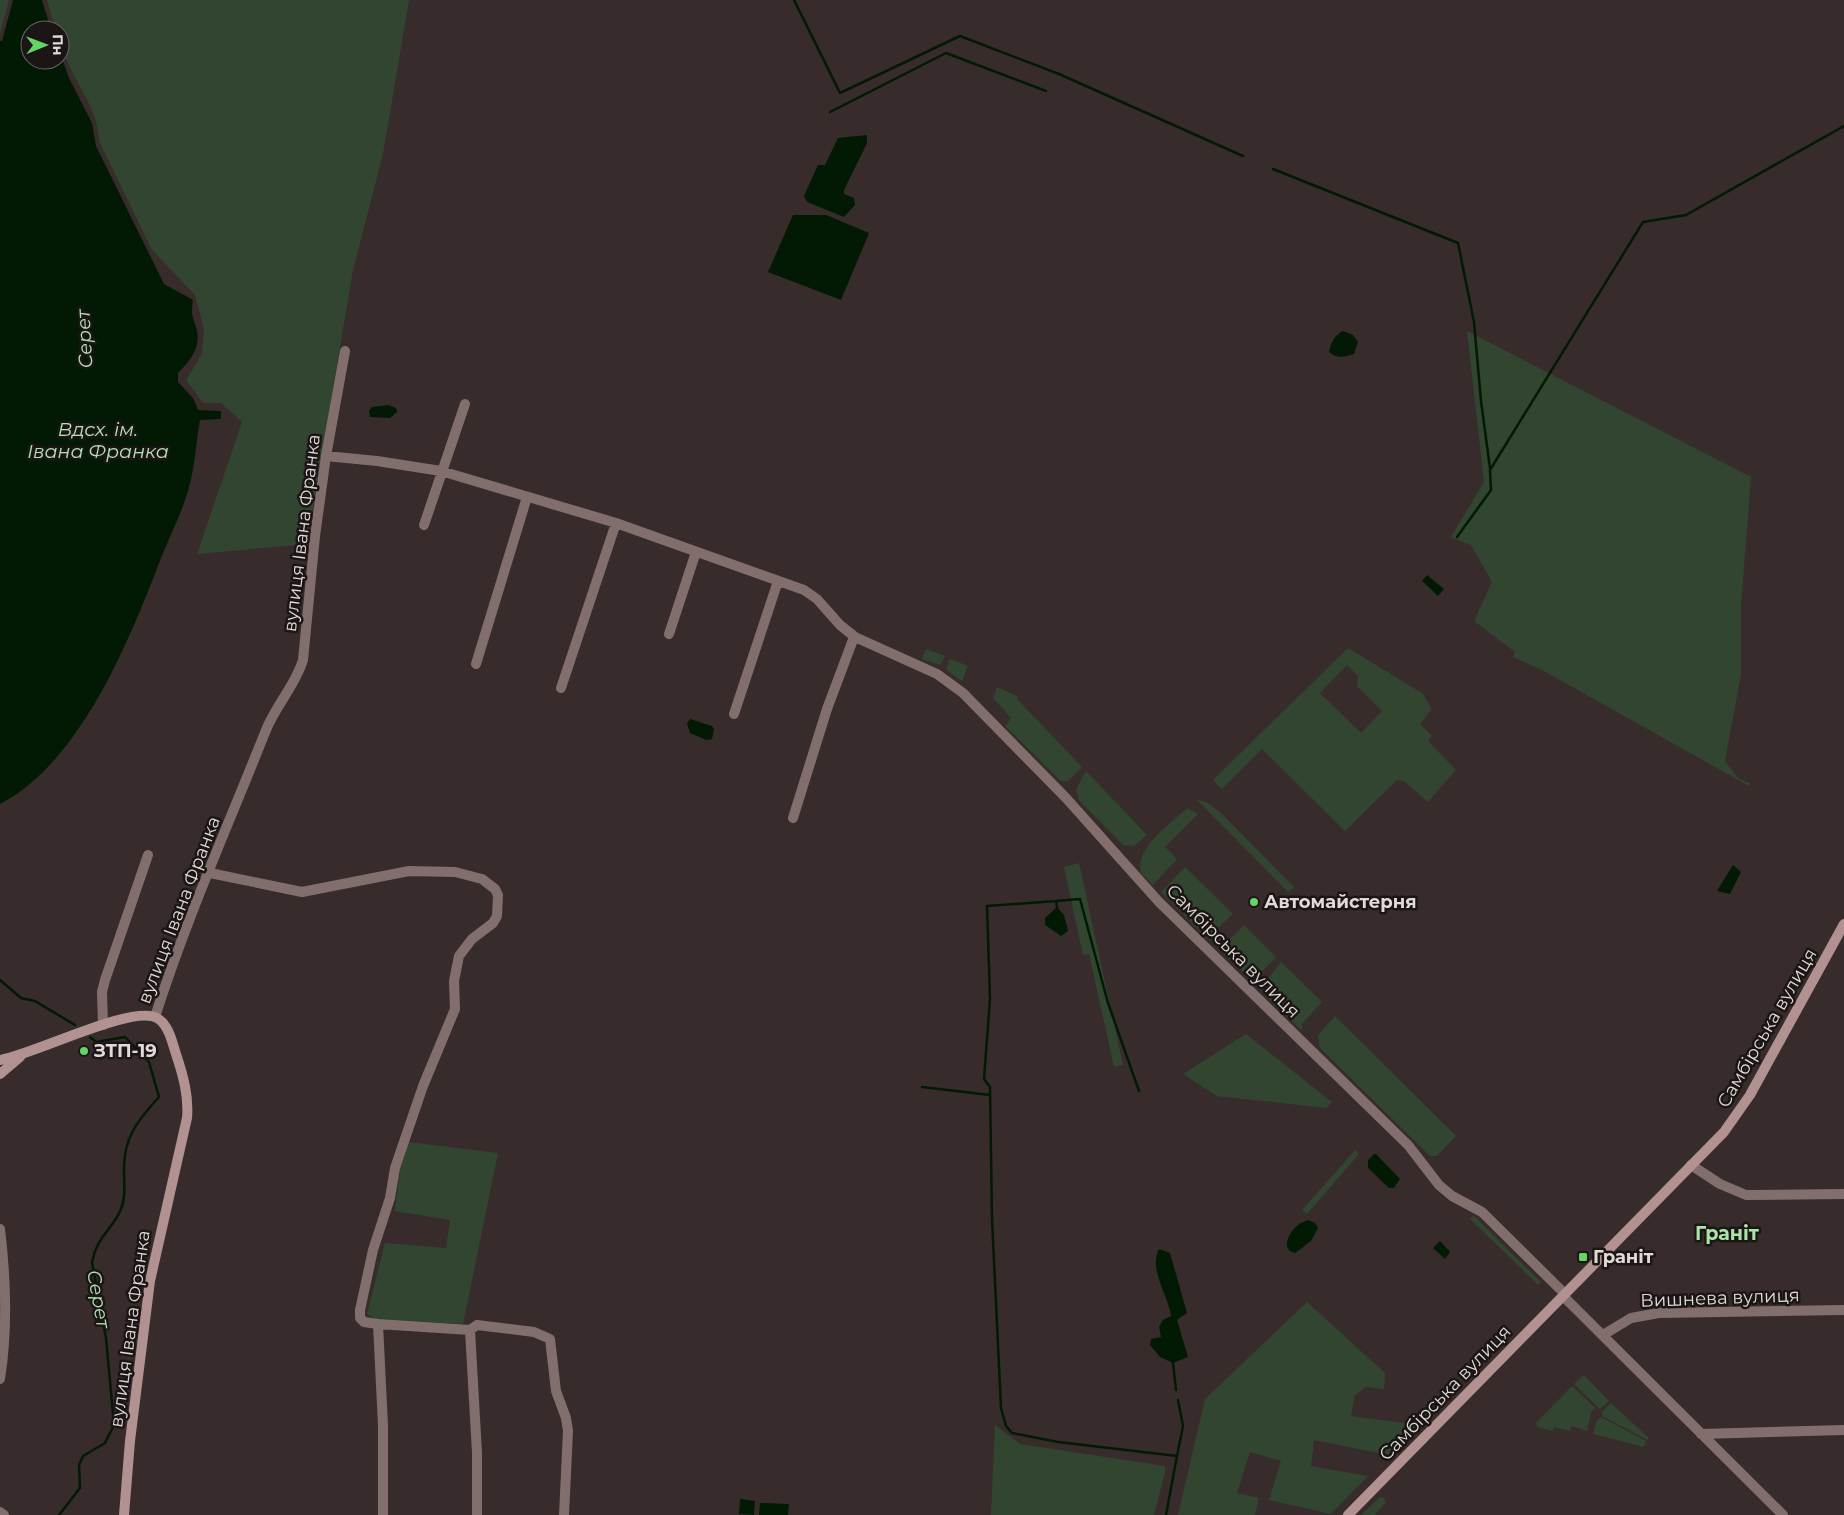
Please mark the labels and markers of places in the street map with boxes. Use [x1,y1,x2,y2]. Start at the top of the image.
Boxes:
place label: Автомайстерня [1264,891,1417,913]
marker: Автомайстерня [1248,896,1260,908]
place label: ЗТП-19 [93,1040,157,1062]
marker: ЗТП-19 [78,1045,90,1057]
place label: Граніт [1593,1246,1654,1268]
marker: Граніт [1577,1251,1589,1263]

